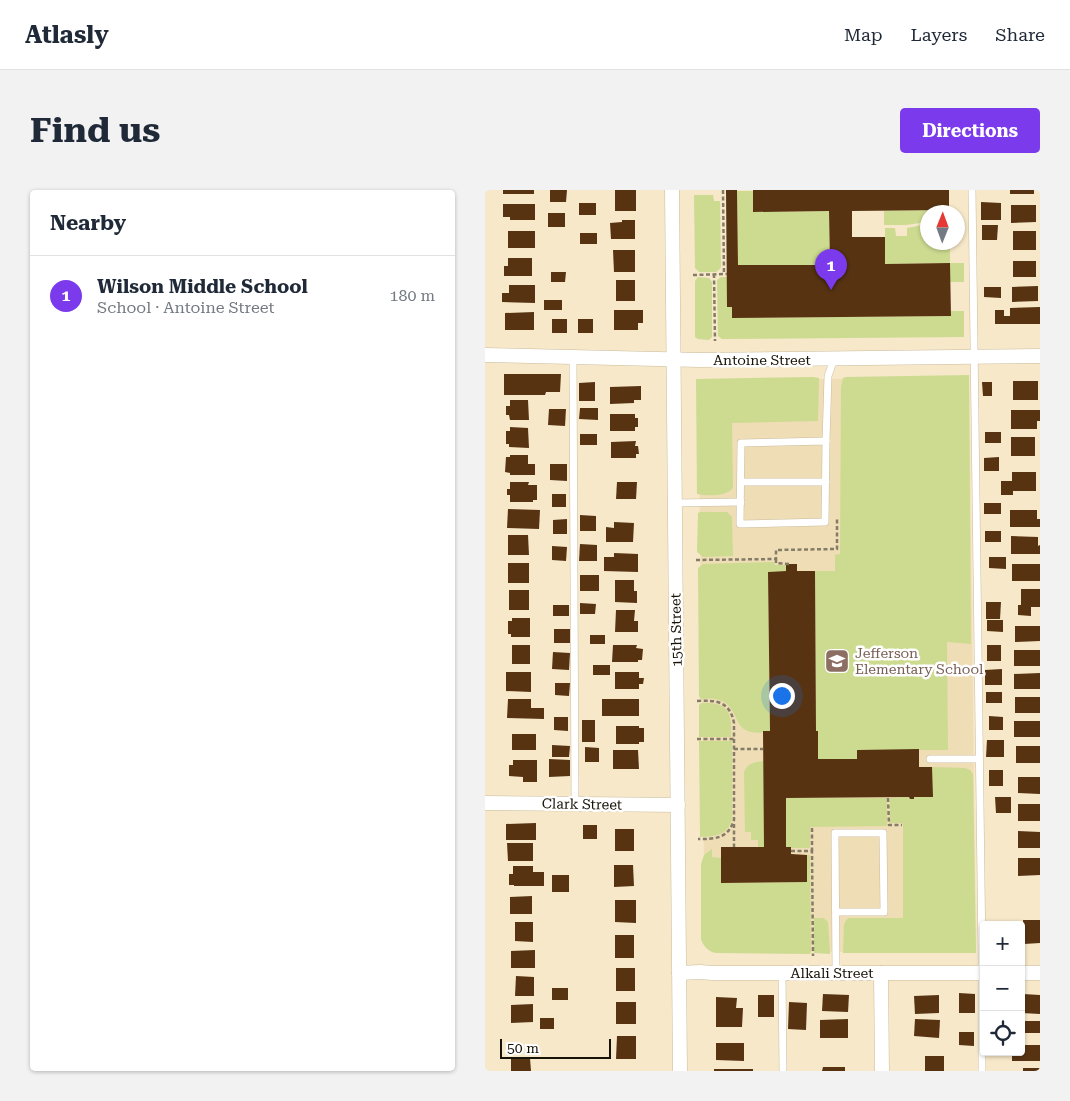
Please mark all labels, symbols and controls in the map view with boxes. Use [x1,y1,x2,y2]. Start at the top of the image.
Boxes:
text: Atlasly [25,21,109,49]
text: Map [844,24,883,45]
text: Layers [911,24,967,45]
text: Share [995,24,1045,45]
button: Directions [900,108,1040,153]
text: Find us [30,110,160,151]
north arrow [920,205,965,250]
text: Nearby [50,211,126,235]
pin: 1 [815,249,847,290]
text: Wilson Middle School [97,275,308,298]
text: 1 [62,286,70,305]
text: 180 m [389,286,435,305]
text: School · Antoine Street [97,298,275,317]
street label: Antoine Street [713,352,811,368]
street label: 15th Street [667,593,685,667]
place label: Jefferson Elementary School [855,645,984,677]
school or university icon: Jefferson Elementary School [824,648,850,674]
your location [769,683,795,709]
street label: Clark Street [542,795,622,813]
map controls [980,921,1025,1056]
button: + [980,921,1025,966]
street label: Alkali Street [791,965,873,981]
button: − [980,966,1025,1011]
button: locate [980,1011,1025,1056]
scale bar [500,1036,611,1059]
text: 50 m [507,1040,539,1056]

